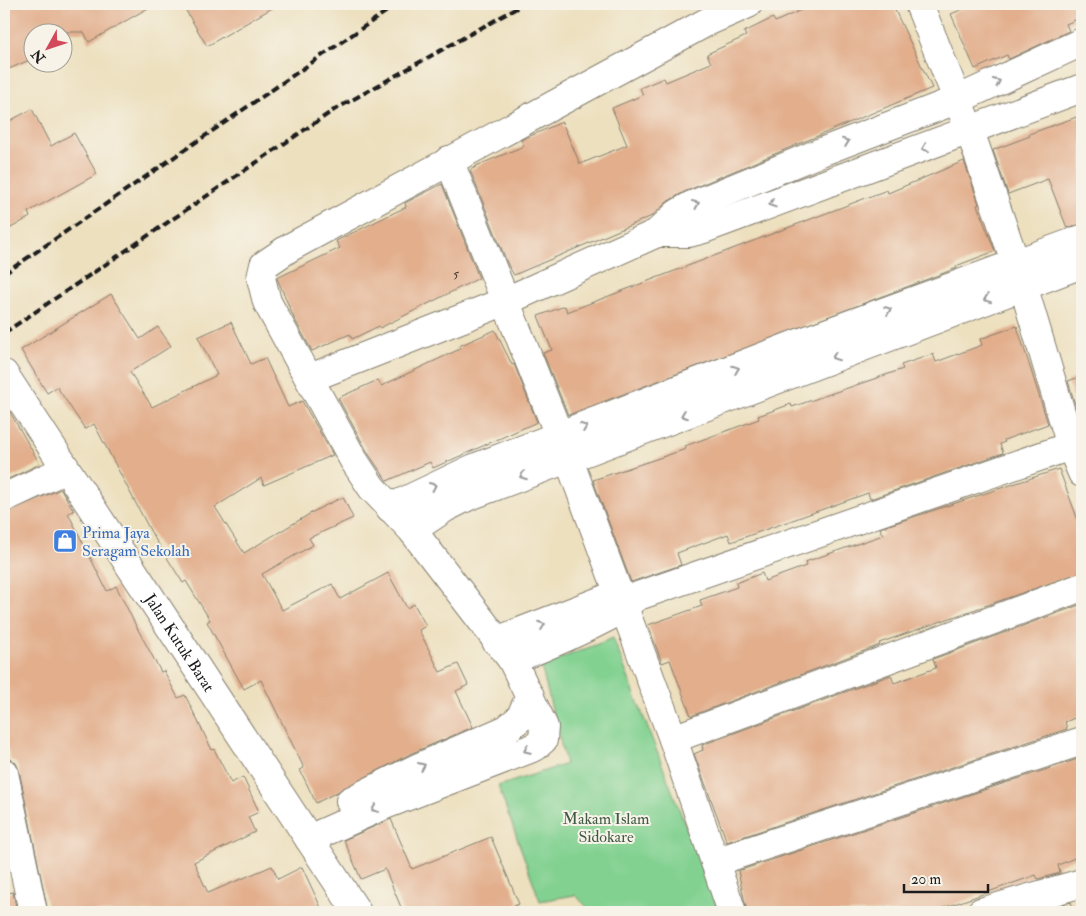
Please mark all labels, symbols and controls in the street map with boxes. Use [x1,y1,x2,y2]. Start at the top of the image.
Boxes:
north arrow [22,22,72,72]
text: N [28,45,50,67]
one-way arrow [991,78,1000,88]
one-way arrow [841,138,850,148]
one-way arrow [921,142,930,152]
one-way arrow [768,198,777,208]
one-way arrow [691,200,700,210]
house number: 5 [453,265,460,282]
one-way arrow [983,293,992,303]
one-way arrow [883,306,891,316]
one-way arrow [831,351,840,361]
one-way arrow [731,365,740,375]
one-way arrow [680,409,689,420]
one-way arrow [579,423,588,433]
one-way arrow [520,470,528,480]
one-way arrow [428,482,437,493]
place label: Prima Jaya Seragam Sekolah [82,523,191,561]
shop icon: Prima Jaya Seragam Sekolah [52,528,78,554]
street label: Jalan Kutuk Barat [138,589,219,696]
one-way arrow [537,621,545,631]
one-way arrow [523,744,532,755]
one-way arrow [417,762,426,773]
one-way arrow [371,803,380,813]
park label: Makam Islam Sidokare [563,809,650,847]
scale bar [904,861,987,893]
text: 20 m [911,870,941,889]

